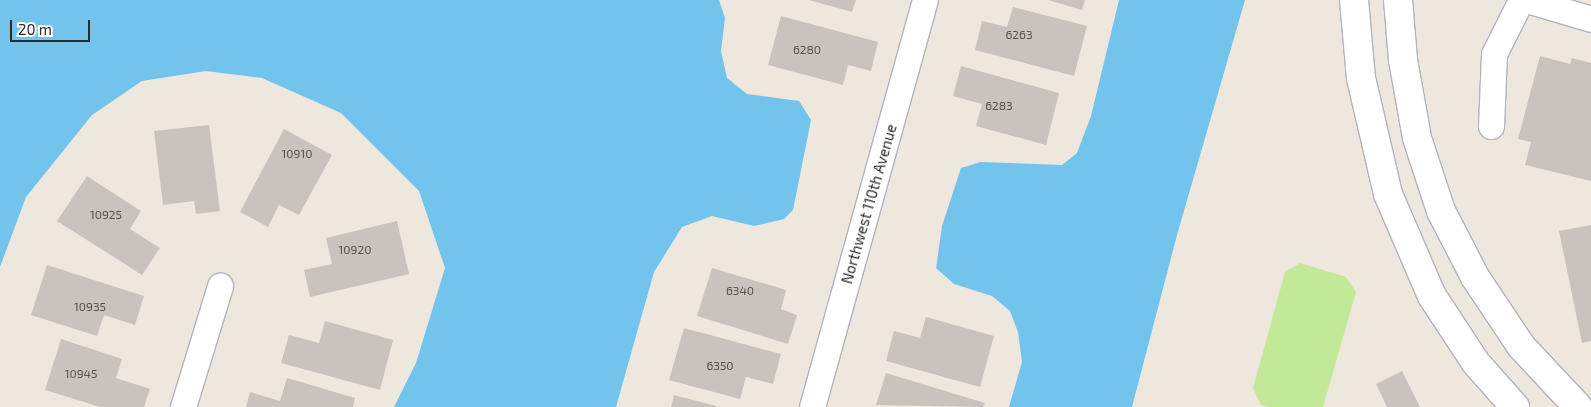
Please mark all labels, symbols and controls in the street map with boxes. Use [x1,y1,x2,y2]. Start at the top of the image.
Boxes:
scale bar [12,10,92,42]
text: 20 m [18,20,52,38]
house number: 6263 [1005,28,1033,42]
house number: 6280 [793,43,821,57]
house number: 6283 [985,99,1013,113]
street label: Northwest 110th Avenue [838,122,900,286]
house number: 10910 [282,147,312,161]
house number: 10925 [90,208,122,222]
house number: 10920 [339,243,371,257]
house number: 6340 [726,284,754,298]
house number: 10935 [74,300,106,314]
house number: 6350 [706,359,734,373]
house number: 10945 [65,367,97,381]

